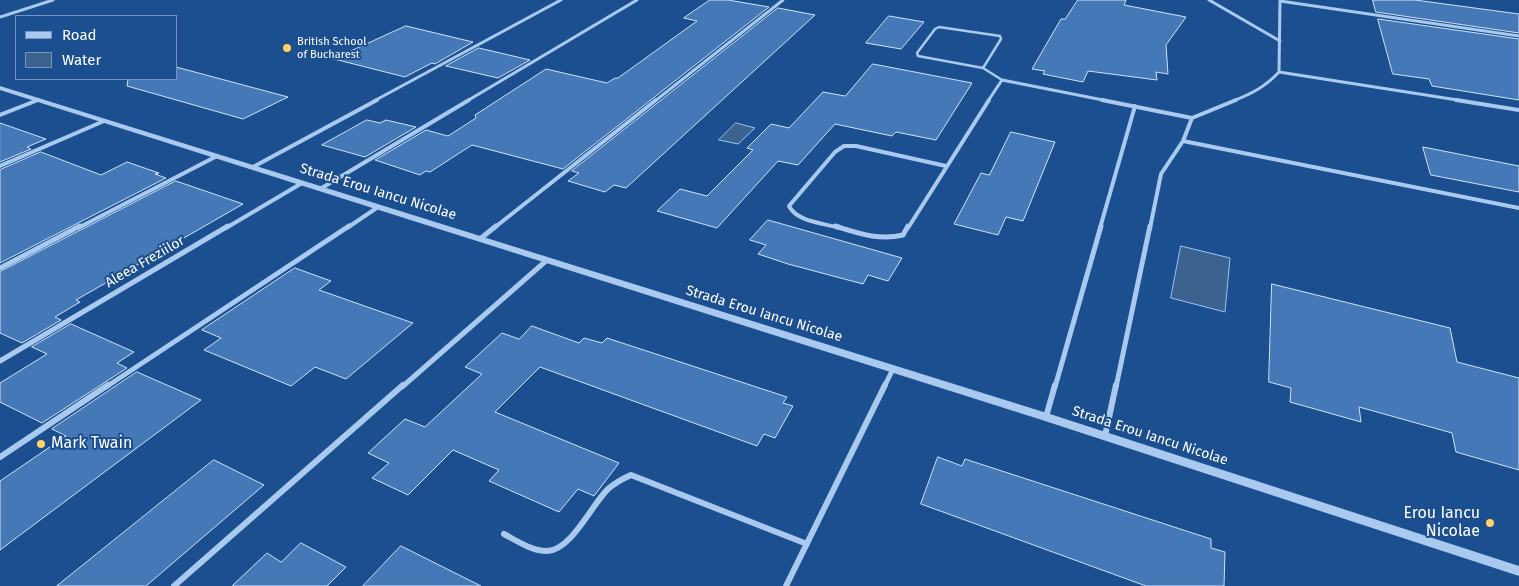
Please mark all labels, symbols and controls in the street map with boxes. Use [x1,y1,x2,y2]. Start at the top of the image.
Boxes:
legend [15,15,178,80]
text: Road [62,26,97,44]
place label: British School of Bucharest [297,35,366,61]
marker: British School of Bucharest [281,42,293,54]
text: Water [62,51,101,69]
street label: Strada Erou Iancu Nicolae [298,160,458,224]
street label: Aleea Freziilor [102,232,188,292]
street label: Strada Erou Iancu Nicolae [684,282,844,346]
street label: Strada Erou Iancu Nicolae [1070,403,1230,469]
place label: Mark Twain [51,434,132,454]
marker: Mark Twain [35,438,47,450]
place label: Erou Iancu Nicolae [1403,504,1480,542]
marker: Erou Iancu Nicolae [1484,517,1496,529]

